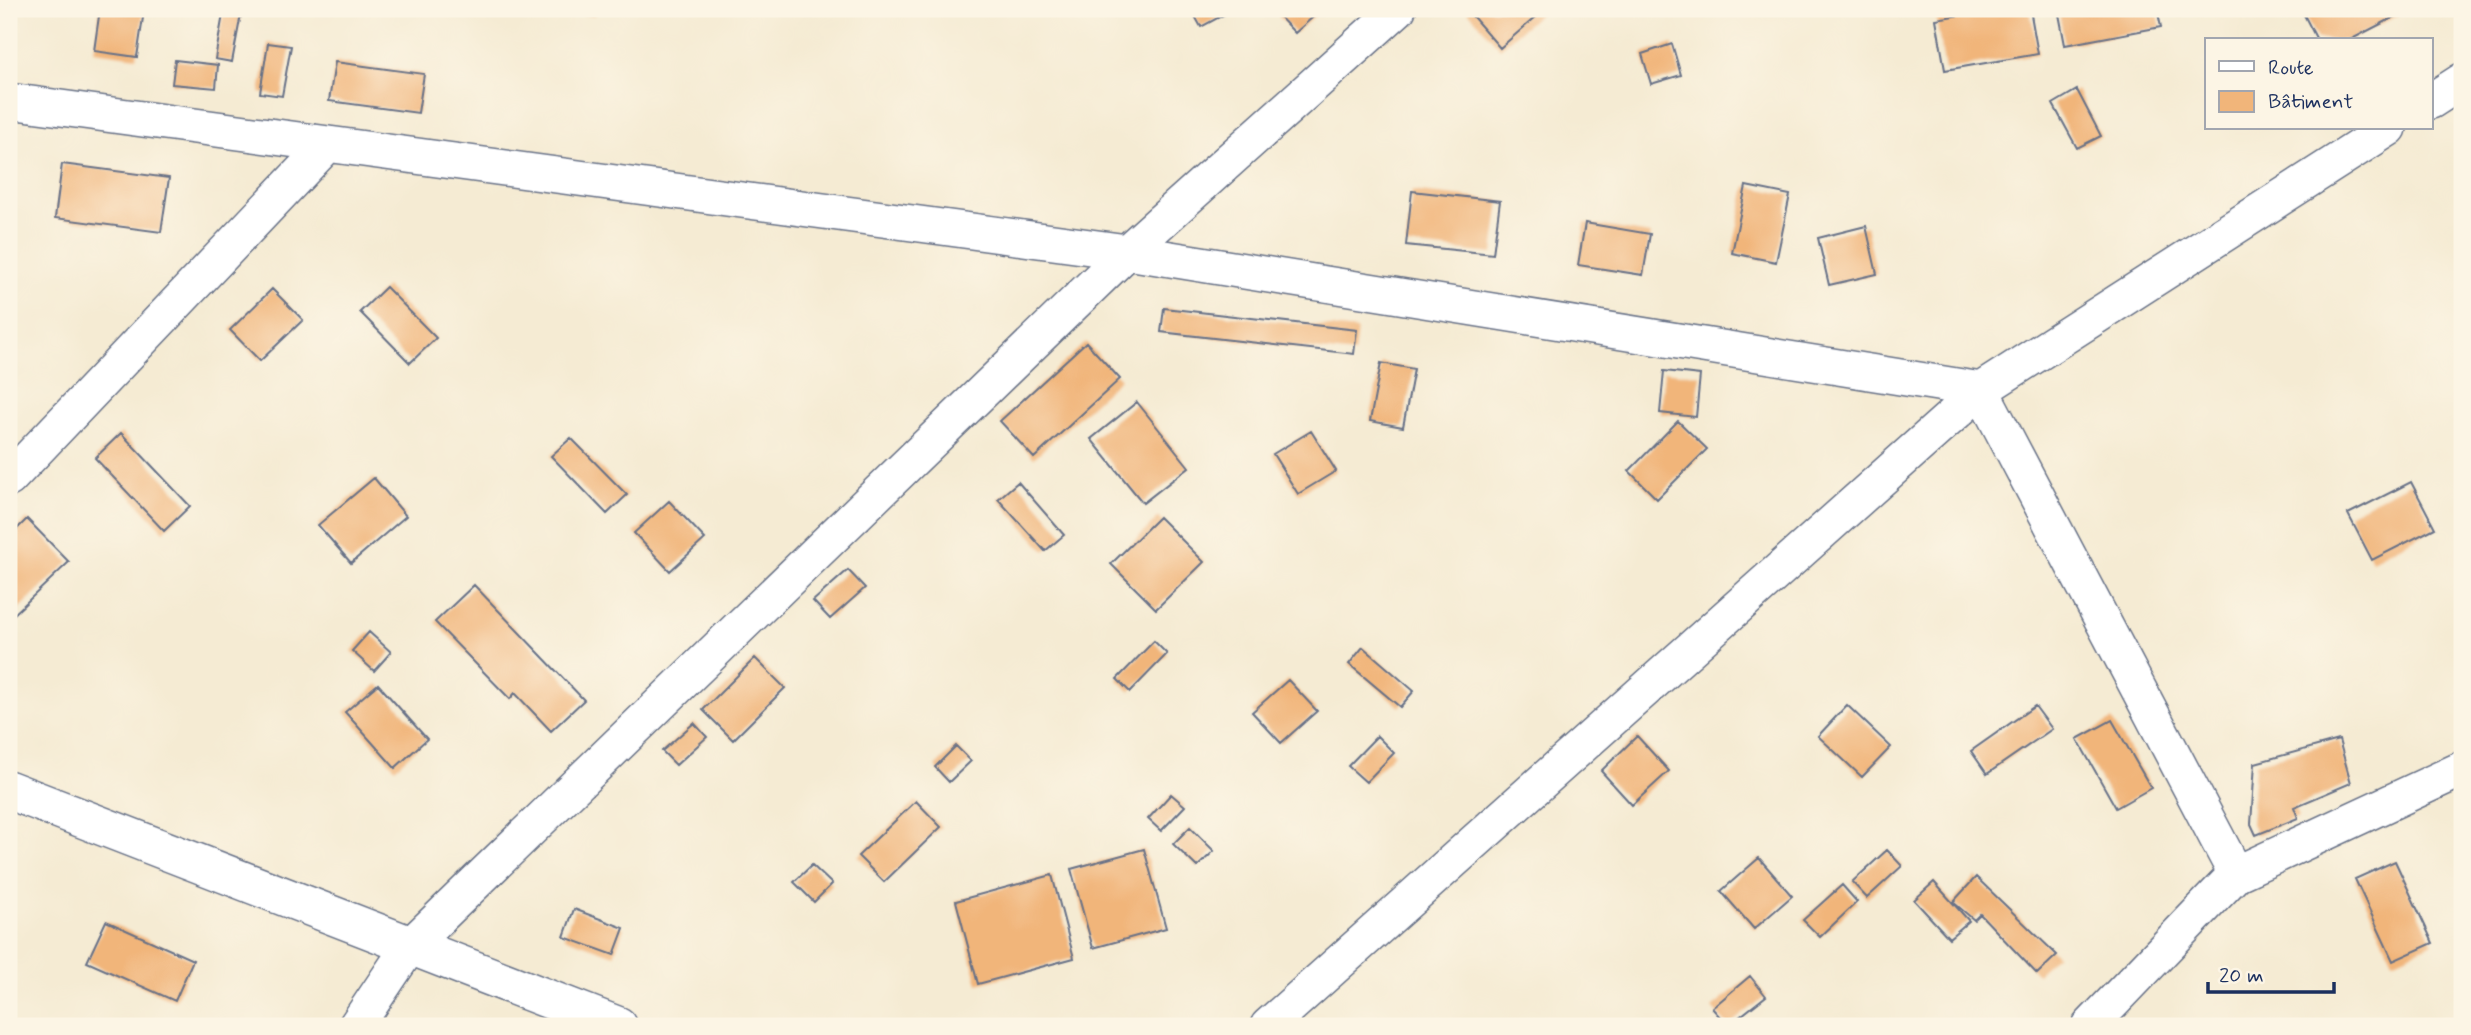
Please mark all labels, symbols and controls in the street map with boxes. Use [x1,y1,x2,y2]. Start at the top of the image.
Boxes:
legend [2205,38,2432,130]
text: Route [2268,54,2314,82]
text: Bâtiment [2268,88,2353,116]
scale bar [2208,951,2334,995]
text: 20 m [2219,962,2264,990]

